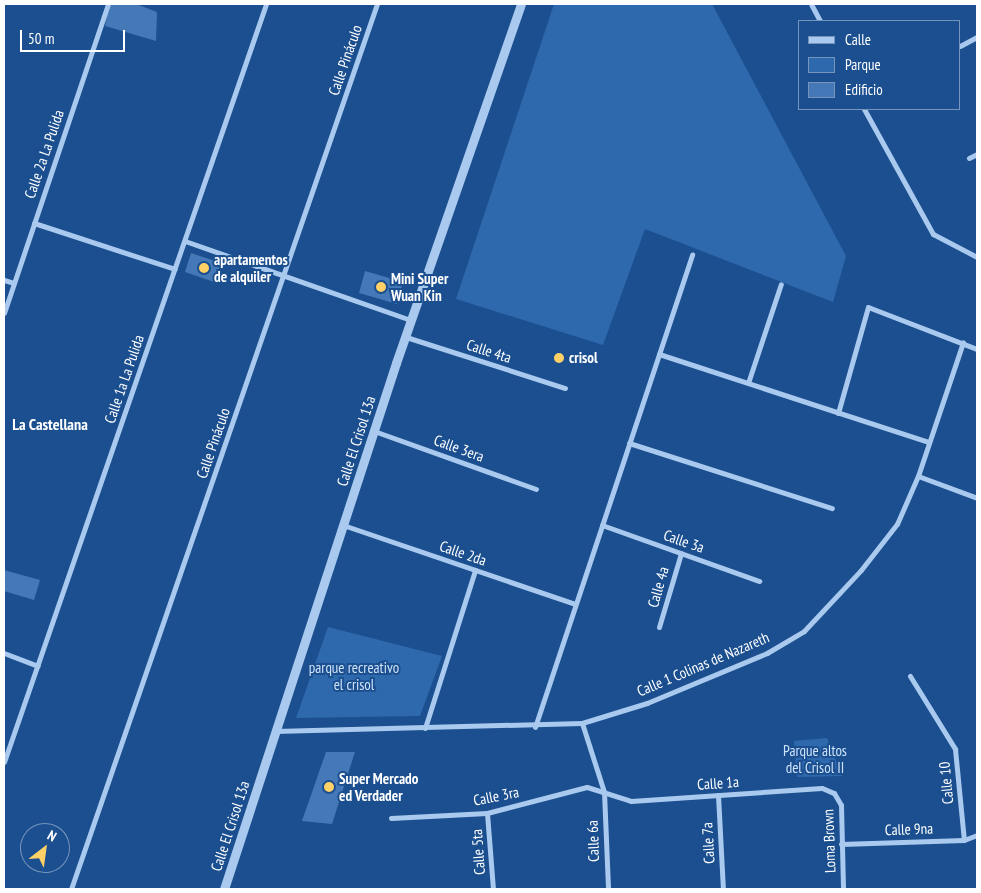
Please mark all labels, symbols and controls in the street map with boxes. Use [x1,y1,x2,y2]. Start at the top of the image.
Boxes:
scale bar [22,20,128,52]
legend [798,20,961,110]
street label: Calle Pináculo [325,22,365,98]
text: 50 m [28,29,54,48]
text: Calle [845,30,871,49]
text: Parque [845,55,881,74]
text: Edificio [845,80,883,99]
street label: Calle 2a La Pulida [20,107,68,201]
place label: apartamentos de alquiler [214,250,288,285]
marker: apartamentos de alquiler [198,262,210,274]
place label: Mini Super Wuan Kin [391,269,448,304]
marker: Mini Super Wuan Kin [375,281,387,293]
street label: Calle 1a La Pulida [100,332,148,426]
street label: Calle 4ta [464,335,514,367]
place label: crisol [569,349,598,367]
marker: crisol [553,352,565,364]
street label: Calle El Crisol 13a [333,394,379,488]
street label: Calle Pináculo [193,405,233,481]
district label: La Castellana [12,414,88,434]
street label: Calle 3era [431,431,487,465]
street label: Calle 3a [661,526,707,556]
street label: Calle 2da [437,537,489,569]
street label: Calle 4a [644,564,672,610]
street label: Calle 1 Colinas de Nazareth [634,628,772,700]
park label: parque recreativo el crisol [309,658,399,693]
park label: Parque altos del Crisol II [783,741,847,776]
street label: Calle 10 [935,761,957,805]
place label: Super Mercado ed Verdader [339,769,418,804]
street label: Calle 1a [697,773,739,793]
street label: Calle El Crisol 13a [207,779,253,873]
marker: Super Mercado ed Verdader [323,781,335,793]
street label: Calle 3ra [472,783,520,809]
street label: Loma Brown [819,809,839,873]
street label: Calle 9na [885,819,933,839]
street label: Calle 6a [583,820,603,862]
street label: Calle 7a [698,822,718,864]
north arrow [20,823,70,873]
text: N [44,826,60,846]
street label: Calle 5ta [467,828,489,876]

